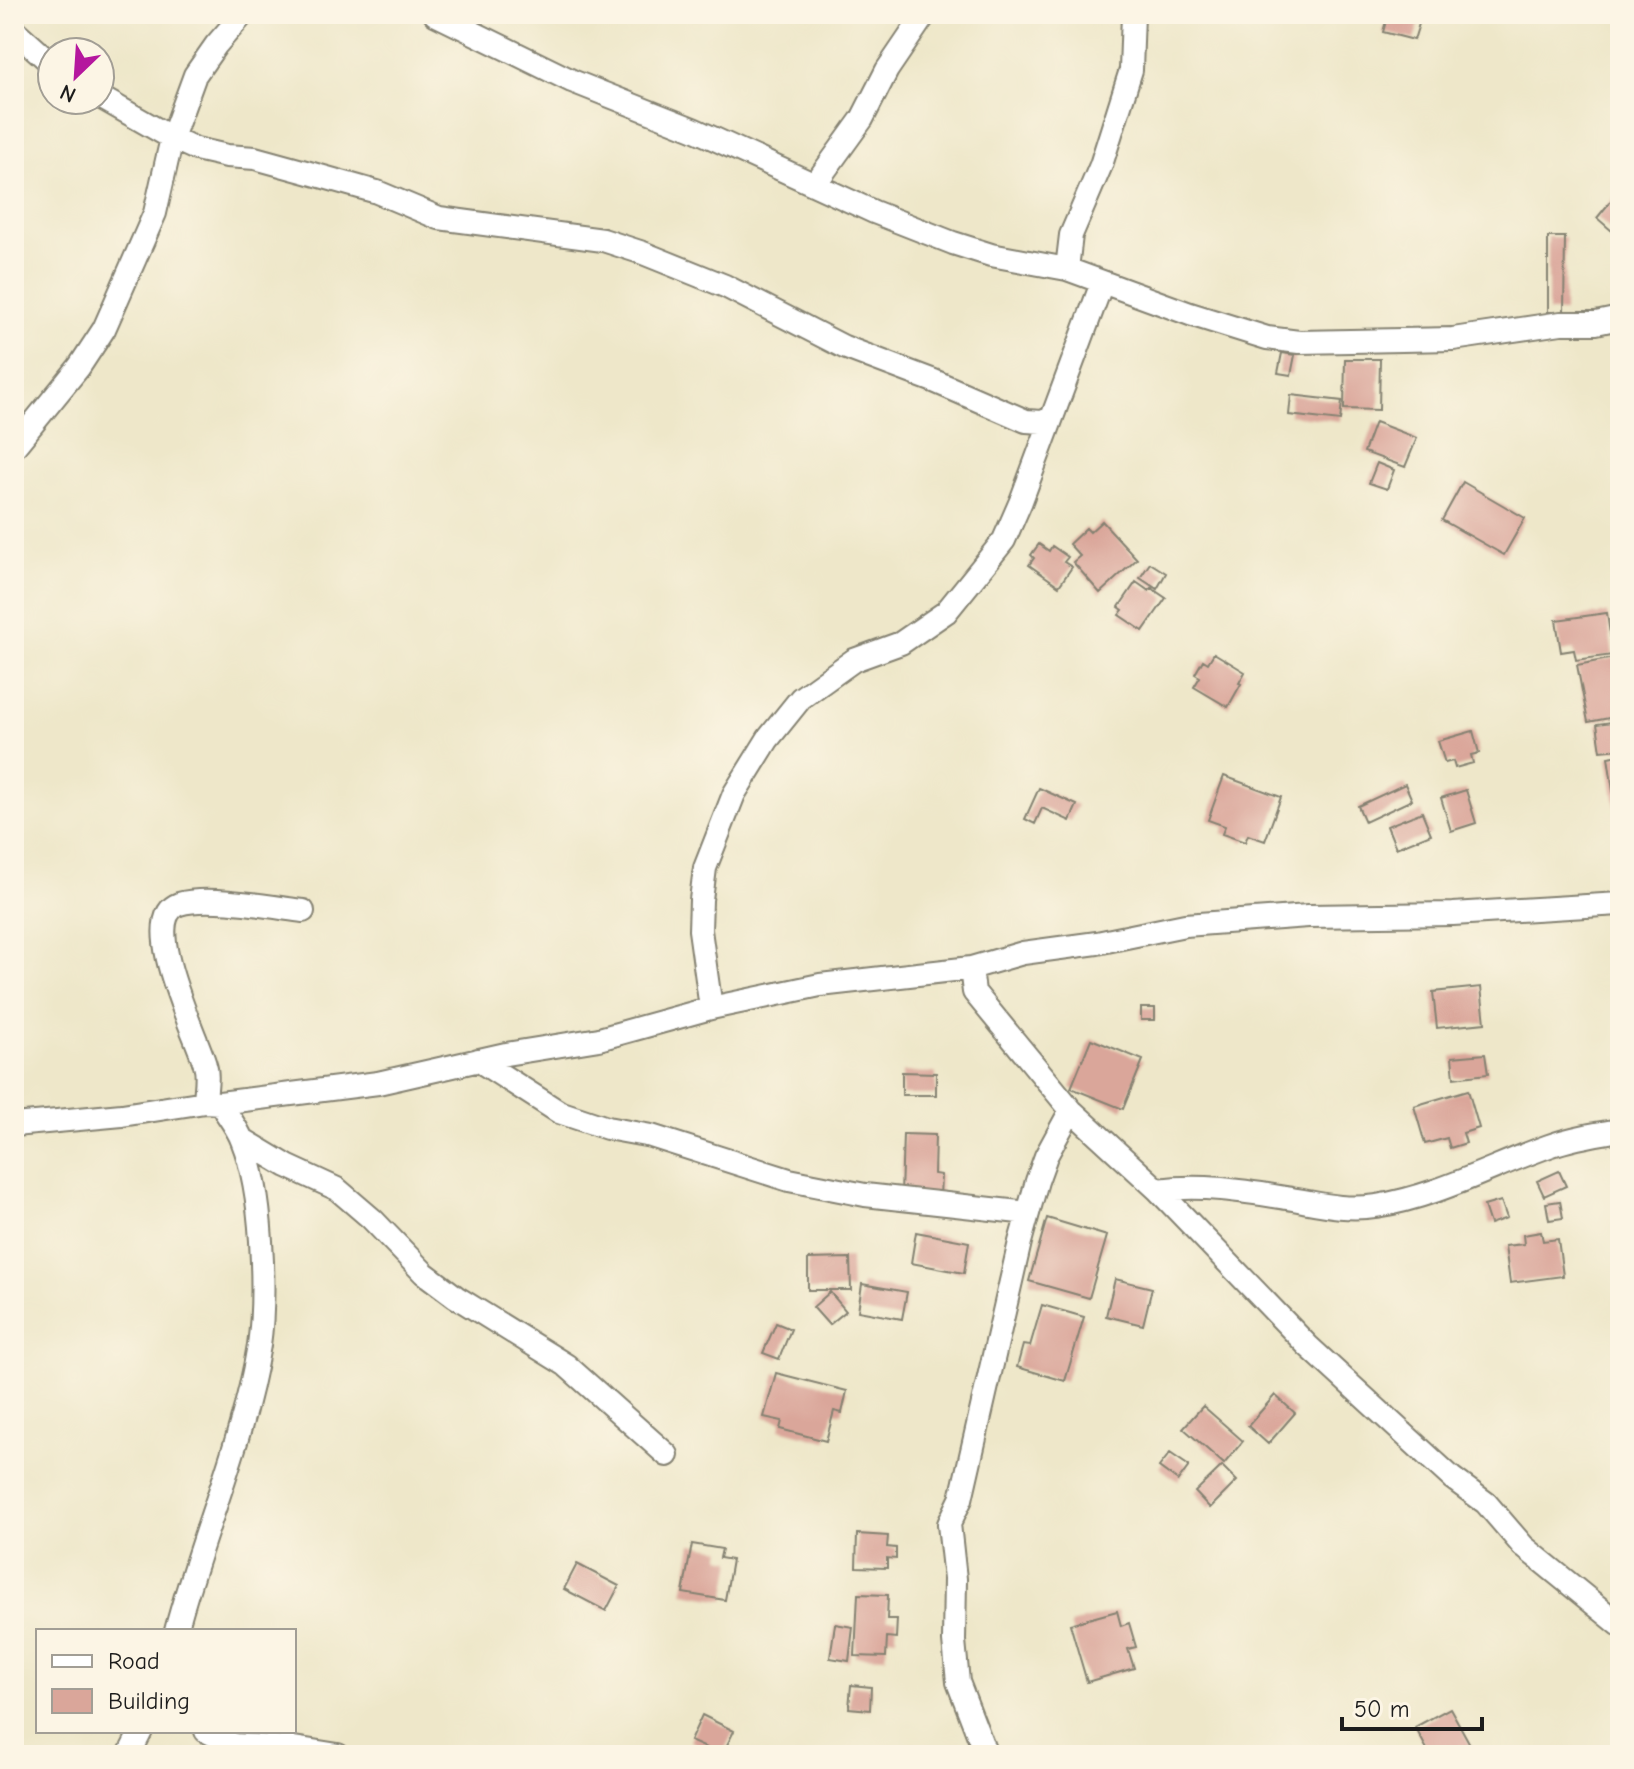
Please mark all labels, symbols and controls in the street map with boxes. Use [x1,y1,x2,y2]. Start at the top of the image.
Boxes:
north arrow [36,36,116,116]
text: N [56,78,80,108]
legend [36,1629,296,1733]
text: Road [108,1647,160,1675]
scale bar [1342,1681,1482,1731]
text: Building [108,1687,190,1715]
text: 50 m [1354,1695,1410,1723]

